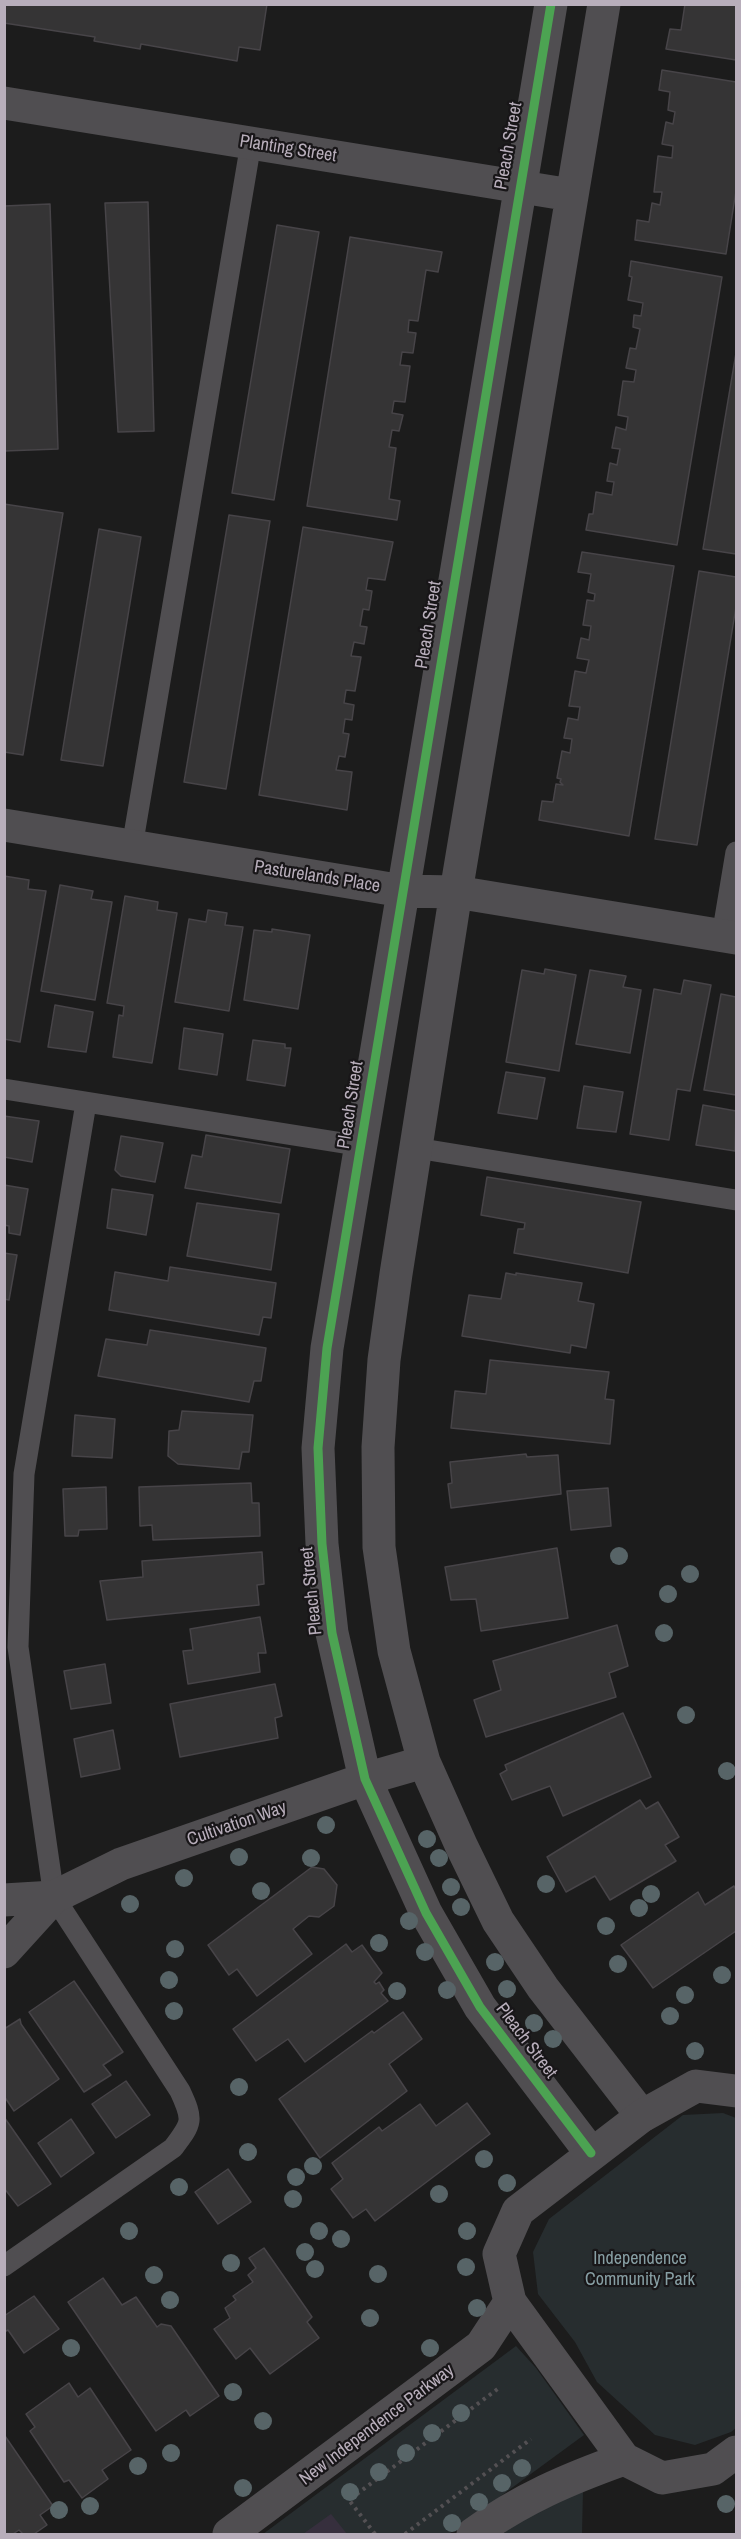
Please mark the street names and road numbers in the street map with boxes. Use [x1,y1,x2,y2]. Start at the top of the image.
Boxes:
street label: Pleach Street [491,100,527,192]
street label: Planting Street [238,131,338,167]
street label: Pleach Street [411,580,447,670]
street label: Pasturelands Place [253,856,381,898]
street label: Pleach Street [333,1060,369,1150]
street label: Pleach Street [297,1546,327,1636]
street label: Cultivation Way [184,1797,290,1851]
street label: Pleach Street [491,1999,561,2083]
street label: New Independence Parkway [295,2360,459,2490]

